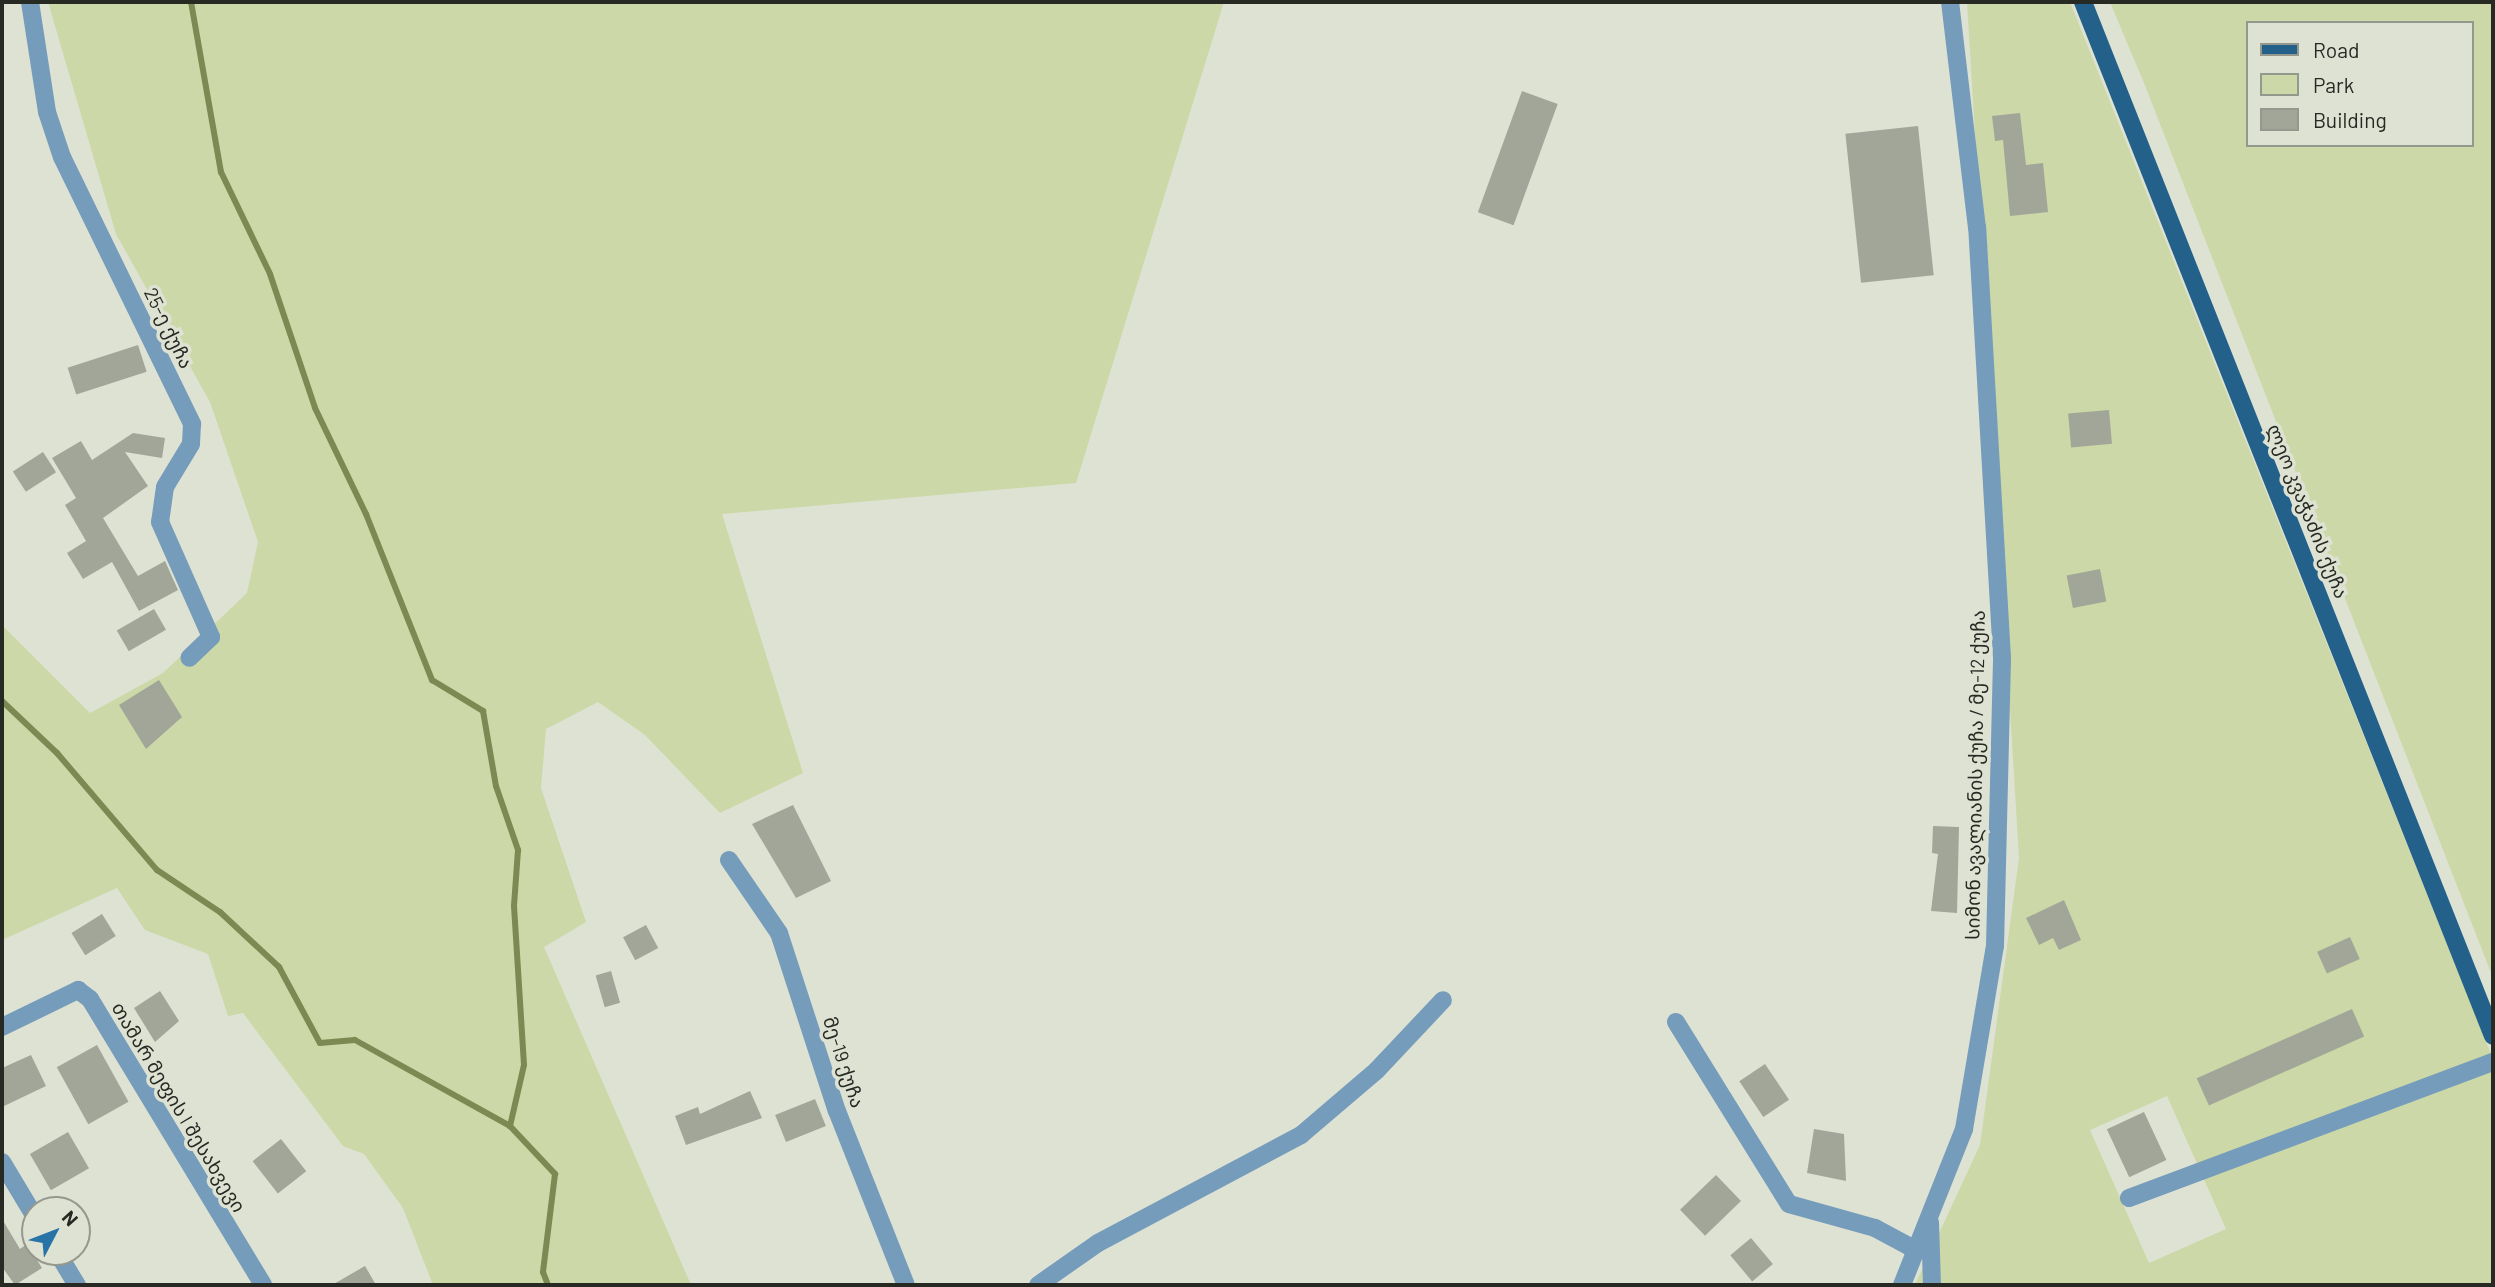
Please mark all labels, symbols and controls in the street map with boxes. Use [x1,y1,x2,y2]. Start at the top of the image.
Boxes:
legend [2246,21,2474,147]
text: Road [2313,37,2359,62]
text: Park [2313,72,2354,97]
text: Building [2313,107,2387,132]
street label: 25-ე ქუჩა [140,284,198,372]
street label: ლეო კვაჭაძის ქუჩა [2263,421,2353,601]
street label: სიმონ ავალიანის ქუჩა / მე-12 ქუჩა [1961,610,1989,940]
street label: თამარ მეფის I შესახვევი [107,998,251,1216]
street label: მე-19 ქუჩა [819,1014,869,1110]
north arrow [21,1196,91,1266]
text: N [58,1206,83,1230]

